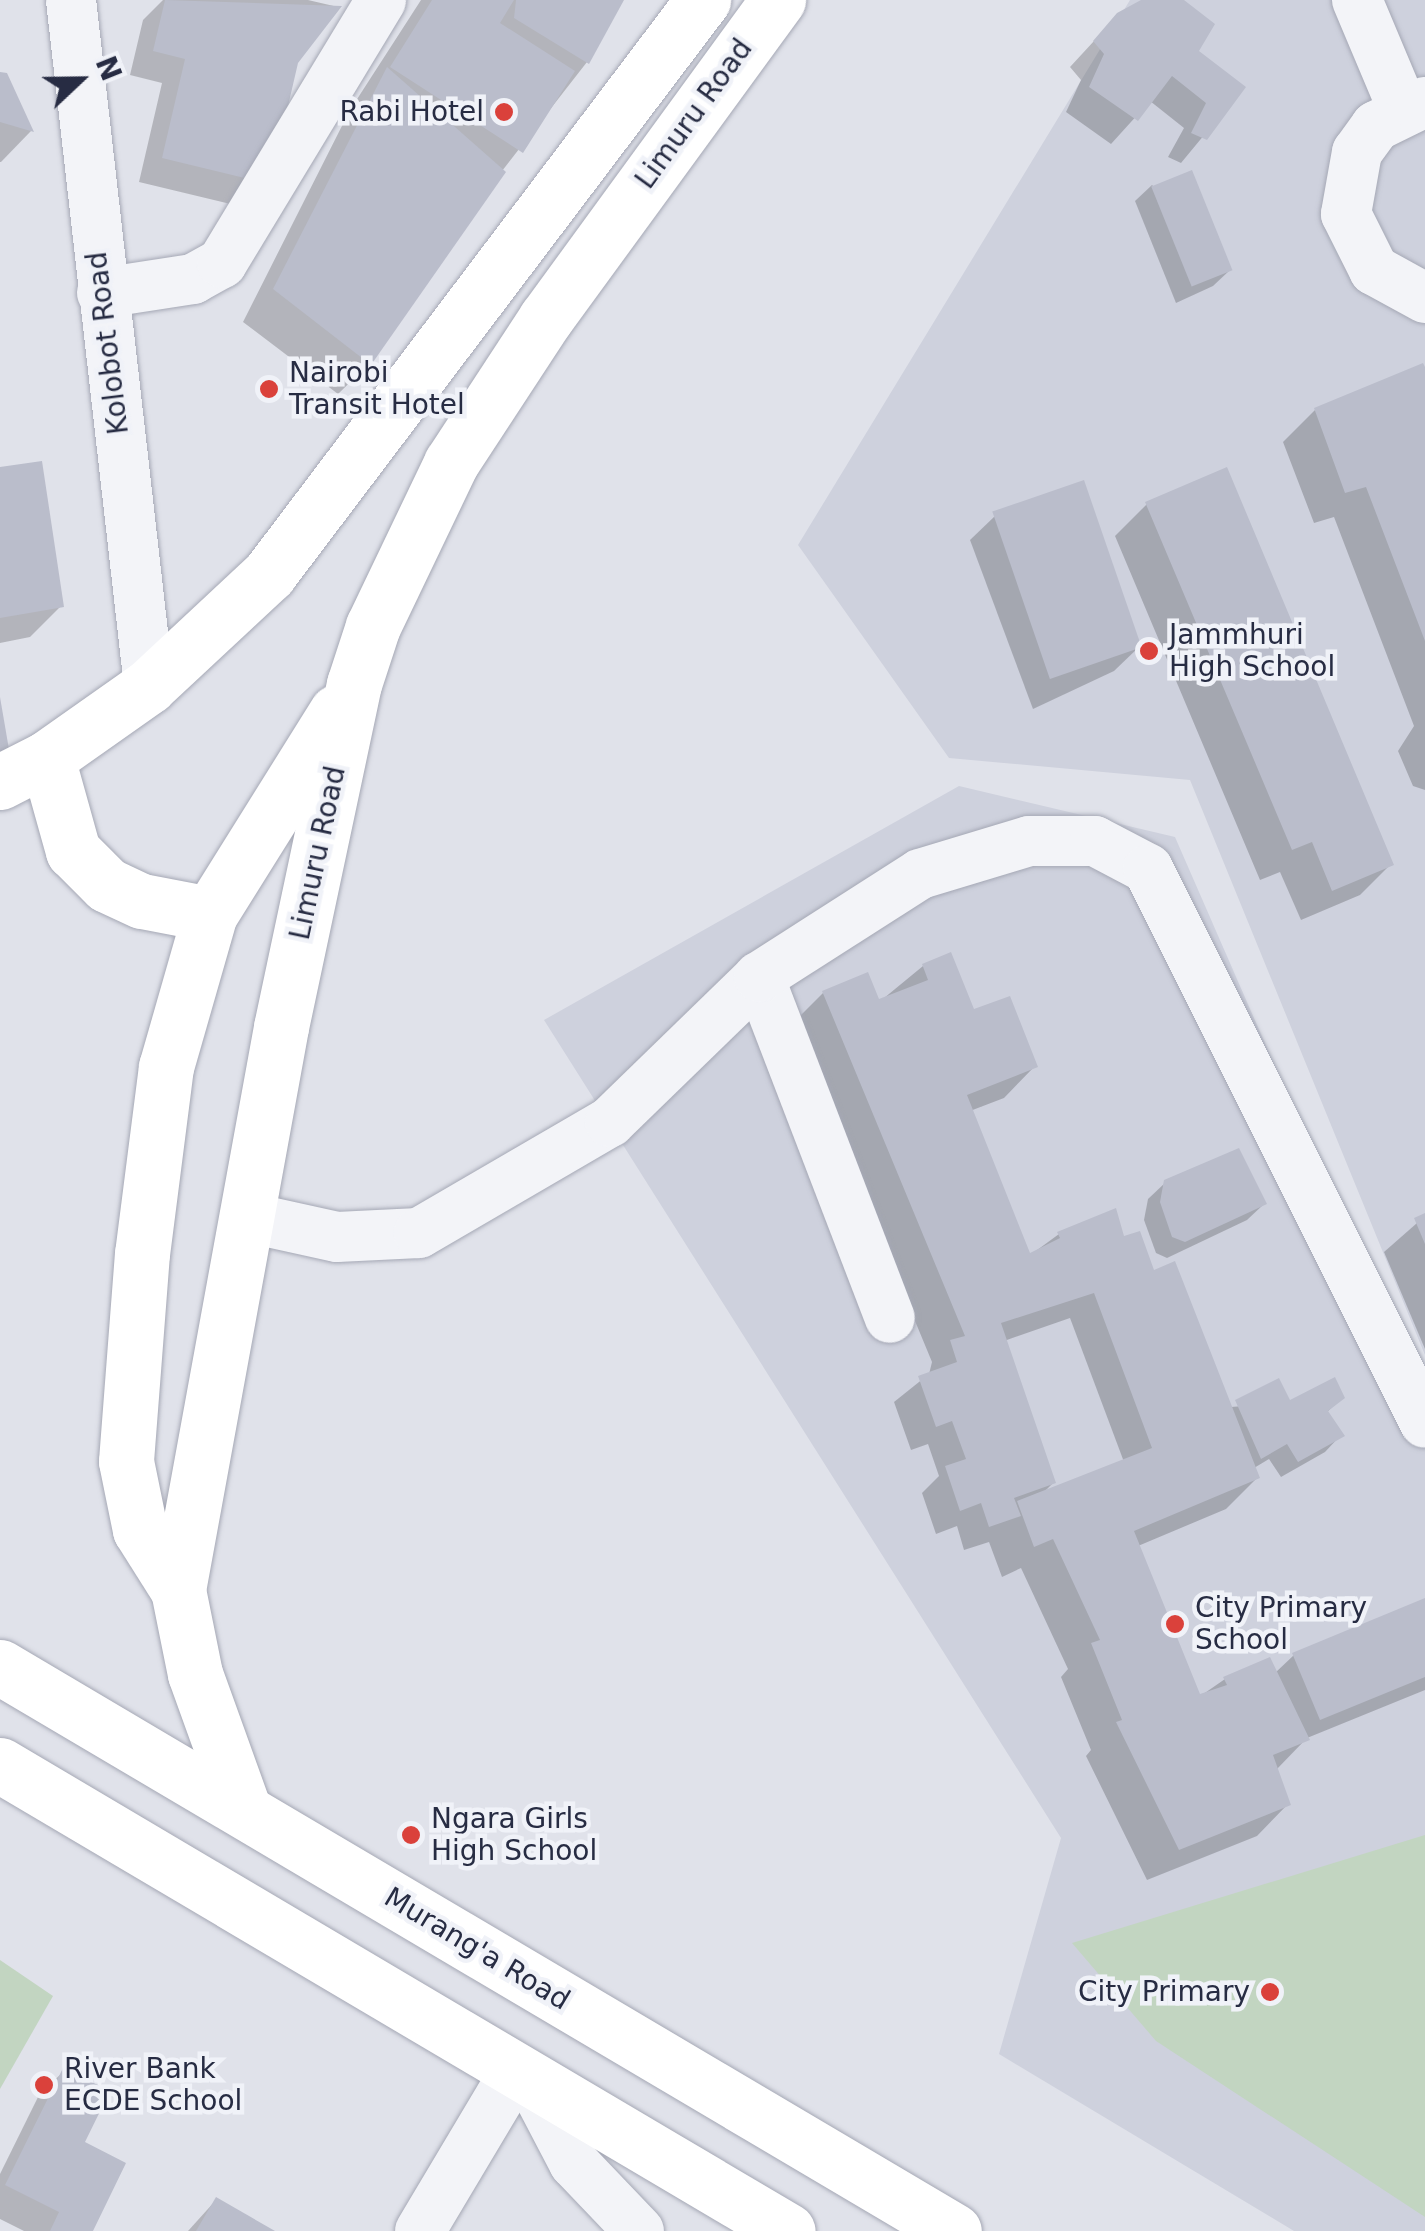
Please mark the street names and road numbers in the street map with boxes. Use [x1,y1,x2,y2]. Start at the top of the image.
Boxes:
street label: Limuru Road [628,33,760,195]
street label: Kolobot Road [80,250,136,436]
street label: Limuru Road [283,763,353,943]
street label: Murang'a Road [378,1880,576,2018]

